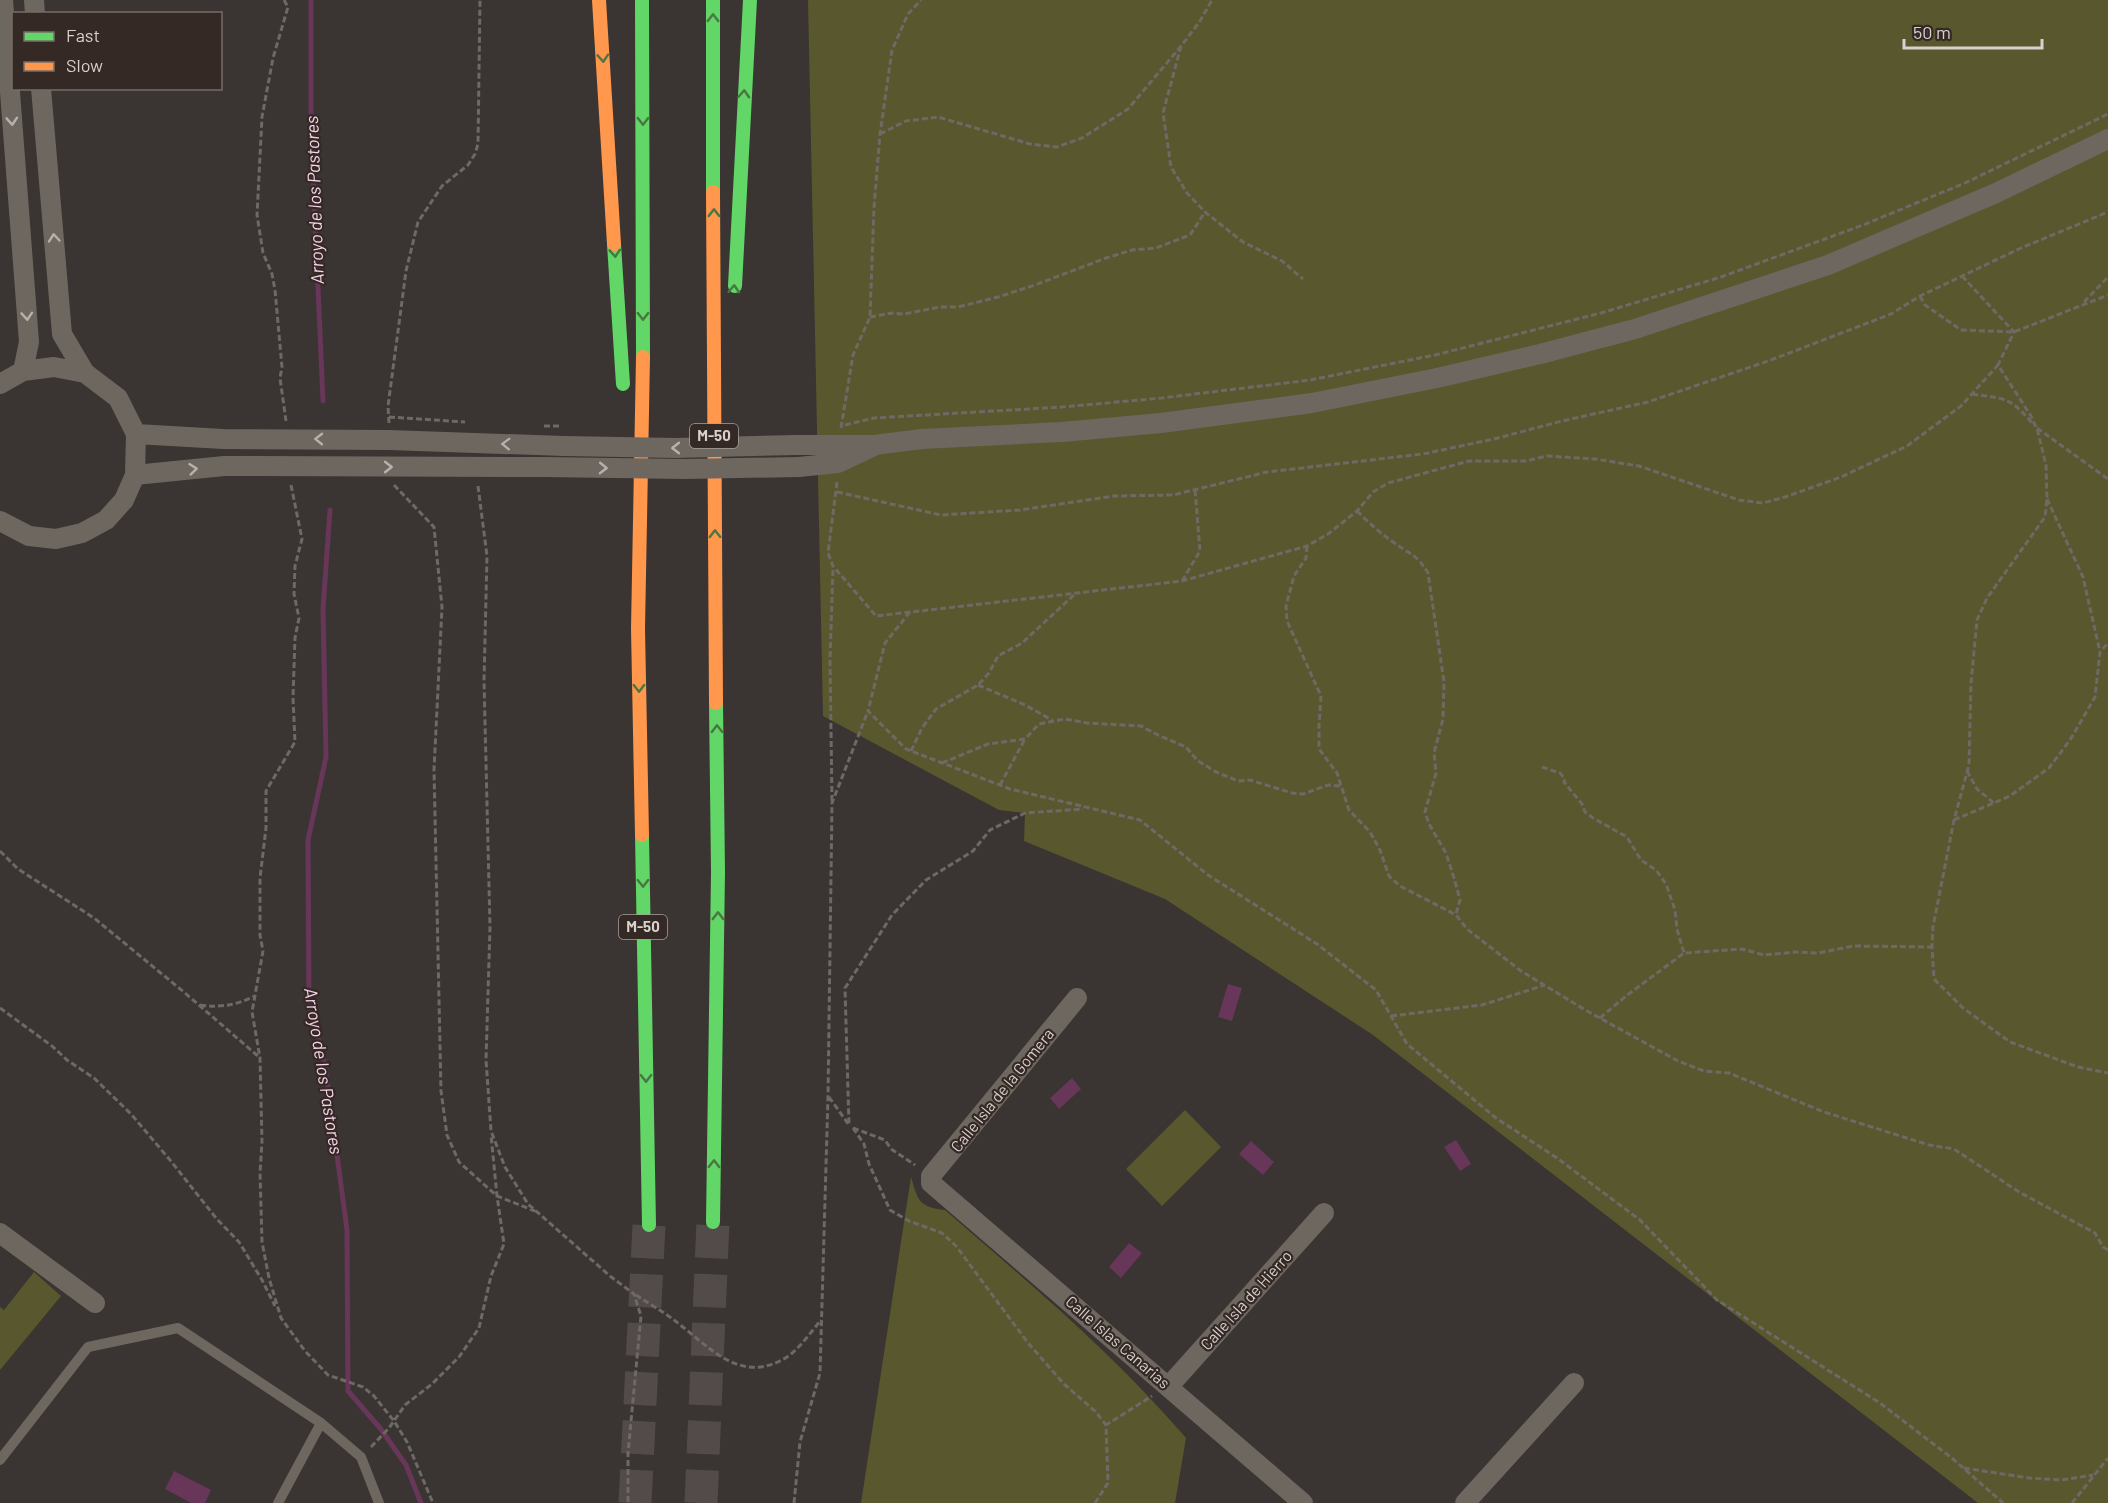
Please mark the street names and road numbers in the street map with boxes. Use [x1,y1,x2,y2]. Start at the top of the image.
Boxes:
road number: M-50 [690,424,738,448]
road number: M-50 [619,915,667,939]
street label: Calle Isla de la Gomera [946,1024,1057,1155]
street label: Calle Isla de Hierro [1196,1246,1295,1353]
street label: Calle Islas Canarias [1062,1291,1174,1392]

